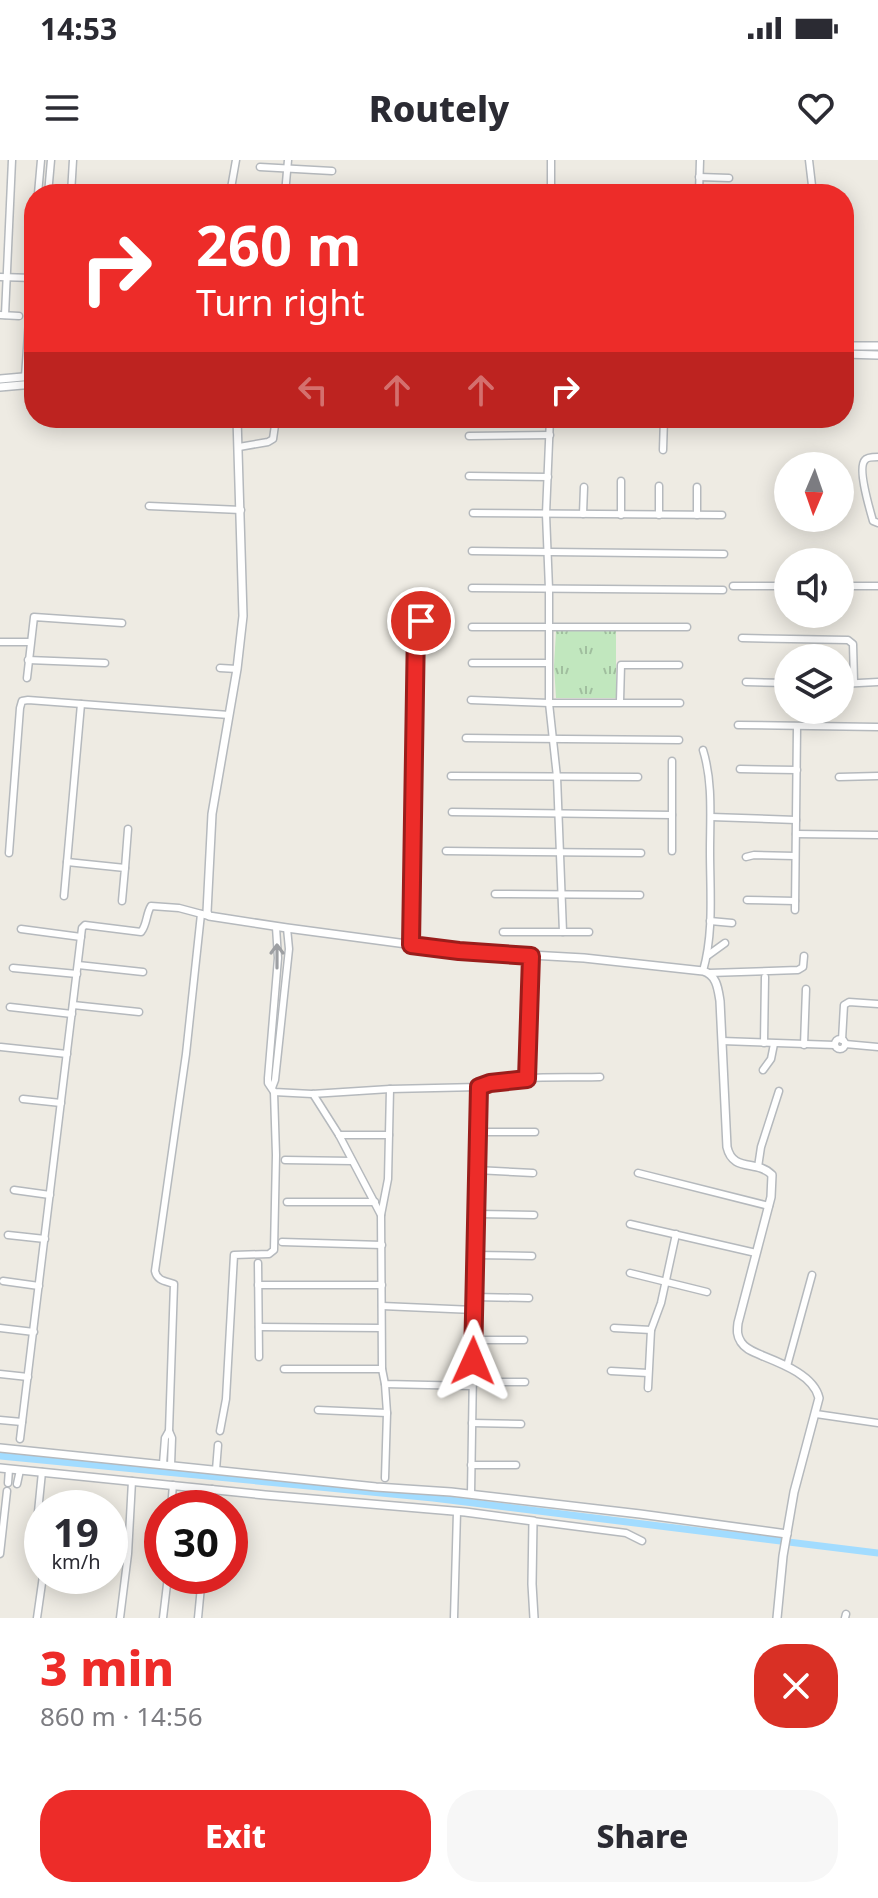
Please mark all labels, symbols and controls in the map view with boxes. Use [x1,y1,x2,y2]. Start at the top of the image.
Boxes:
text: 14:53 [40,8,117,49]
text: Routely [369,84,509,133]
icon: menu [40,86,84,130]
icon: heart [794,86,838,130]
text: 260 m [196,206,361,282]
icon: right [64,216,168,320]
text: Turn right [196,278,364,327]
icon: left [291,368,335,412]
icon: ahead [375,368,419,412]
icon: ahead [459,368,503,412]
icon: right [543,368,587,412]
north arrow [774,452,854,532]
map controls [774,452,854,724]
button: sound [774,548,854,628]
pin [387,587,455,655]
icon: arrive [399,599,443,643]
button: layers [774,644,854,724]
one-way arrow [269,943,285,970]
position arrow [431,1319,515,1403]
speed limit sign: 30 [144,1490,248,1594]
text: 19 [53,1504,99,1559]
text: km/h [51,1548,101,1575]
text: 3 min [40,1635,174,1700]
button: close [754,1644,838,1728]
text: 860 m · 14:56 [40,1698,203,1734]
button: Exit [40,1790,431,1882]
button: Share [447,1790,838,1882]

